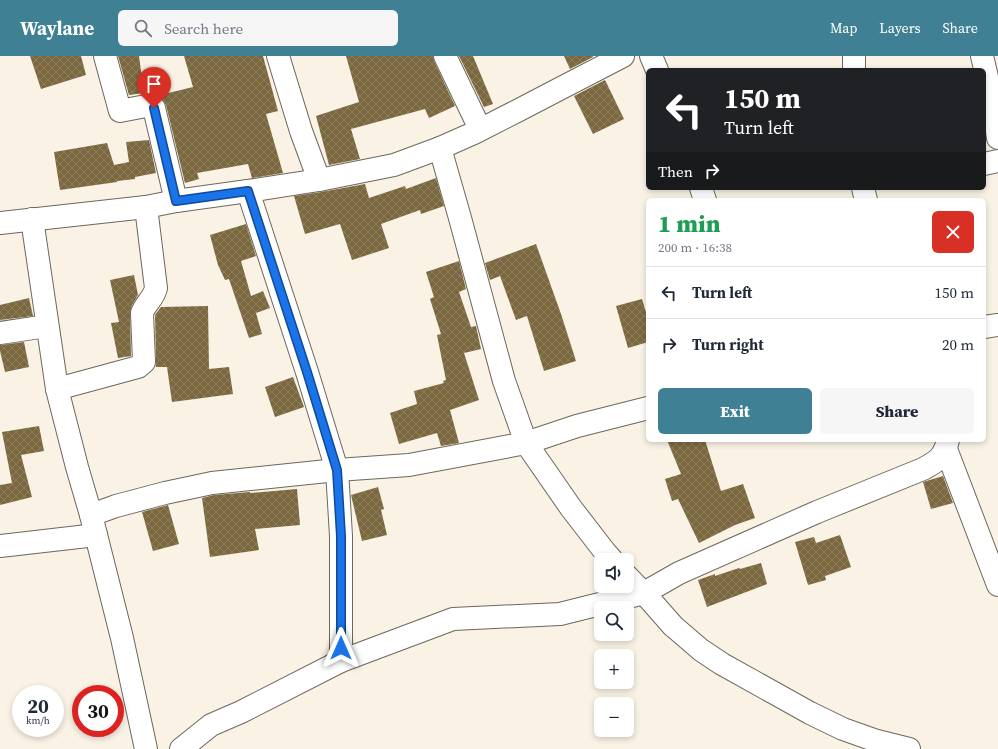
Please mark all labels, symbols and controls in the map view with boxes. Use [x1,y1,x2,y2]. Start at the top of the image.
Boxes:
search box [118,10,398,46]
text: Waylane [20,15,94,41]
icon: search [132,17,154,39]
text: Search here [164,18,243,39]
text: Map [830,18,857,38]
text: Layers [879,18,921,38]
text: Share [943,18,978,38]
pin [137,67,171,108]
icon: arrive [143,73,165,95]
text: 150 m [724,79,801,117]
icon: left [658,84,710,136]
text: Turn left [724,115,794,140]
icon: right [701,160,723,182]
text: Then [658,161,693,182]
text: 1 min [658,207,721,240]
button: close [932,211,974,253]
text: 200 m · 16:38 [658,239,732,256]
icon: left [658,282,680,304]
text: Turn left [692,282,752,303]
text: 150 m [934,282,974,303]
icon: right [658,334,680,356]
text: Turn right [692,334,764,355]
text: 20 m [942,334,974,355]
button: Exit [658,388,812,434]
button: Share [820,388,974,434]
map controls [594,553,634,737]
button: sound [594,553,634,593]
button: search [594,601,634,641]
position arrow [320,627,362,669]
button: + [594,649,634,689]
speed limit sign: 30 [72,685,124,737]
text: 20 [27,692,49,720]
button: − [594,697,634,737]
text: km/h [26,714,50,727]

